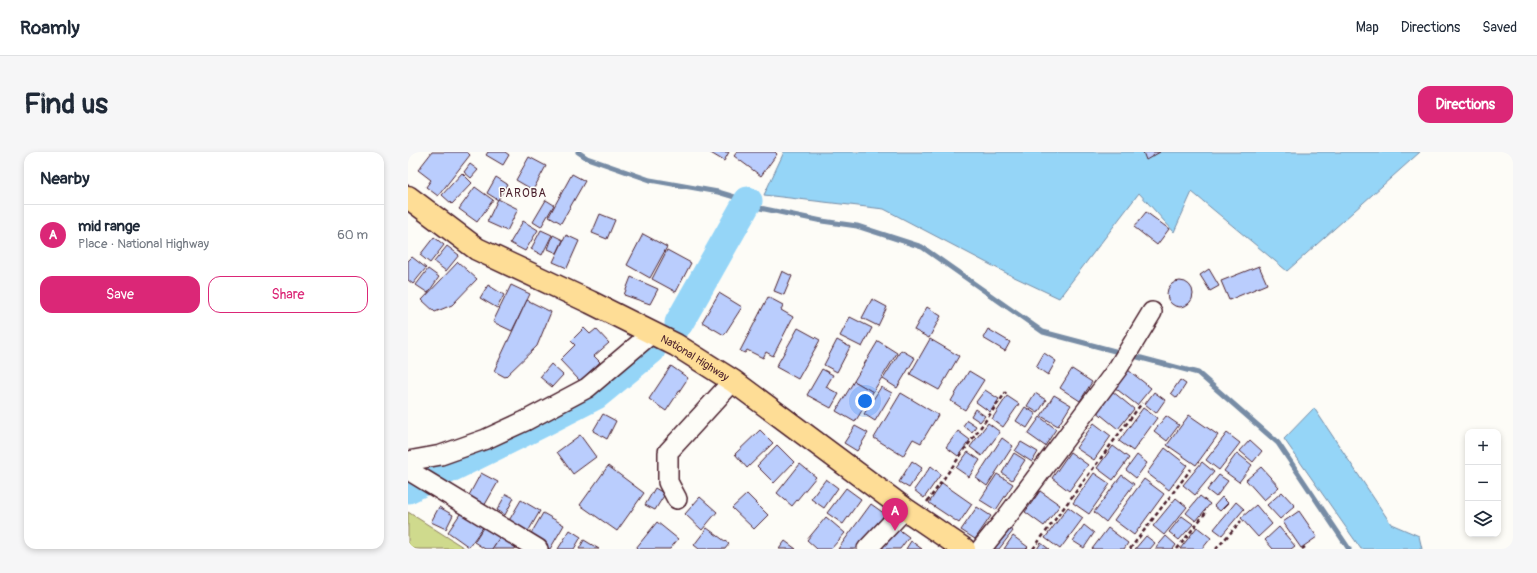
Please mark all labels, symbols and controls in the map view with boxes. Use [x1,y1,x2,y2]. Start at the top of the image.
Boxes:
text: Roamly [20,16,80,40]
text: Map [1356,19,1379,36]
text: Directions [1401,19,1460,36]
text: Saved [1482,19,1517,36]
button: Directions [1418,86,1513,123]
text: Find us [24,87,108,122]
text: Nearby [40,168,89,189]
district label: PAROBA [499,186,547,201]
text: mid range [78,217,140,236]
text: A [49,227,57,243]
text: 60 m [337,227,368,243]
text: Place · National Highway [78,236,209,252]
button: Save [40,276,200,313]
button: Share [208,276,368,313]
street label: National Highway [659,332,732,384]
your location [855,391,875,411]
map controls [1465,429,1501,537]
button: + [1465,429,1501,465]
button: − [1465,465,1501,501]
pin: A [882,498,908,531]
button: layers [1465,501,1501,537]

